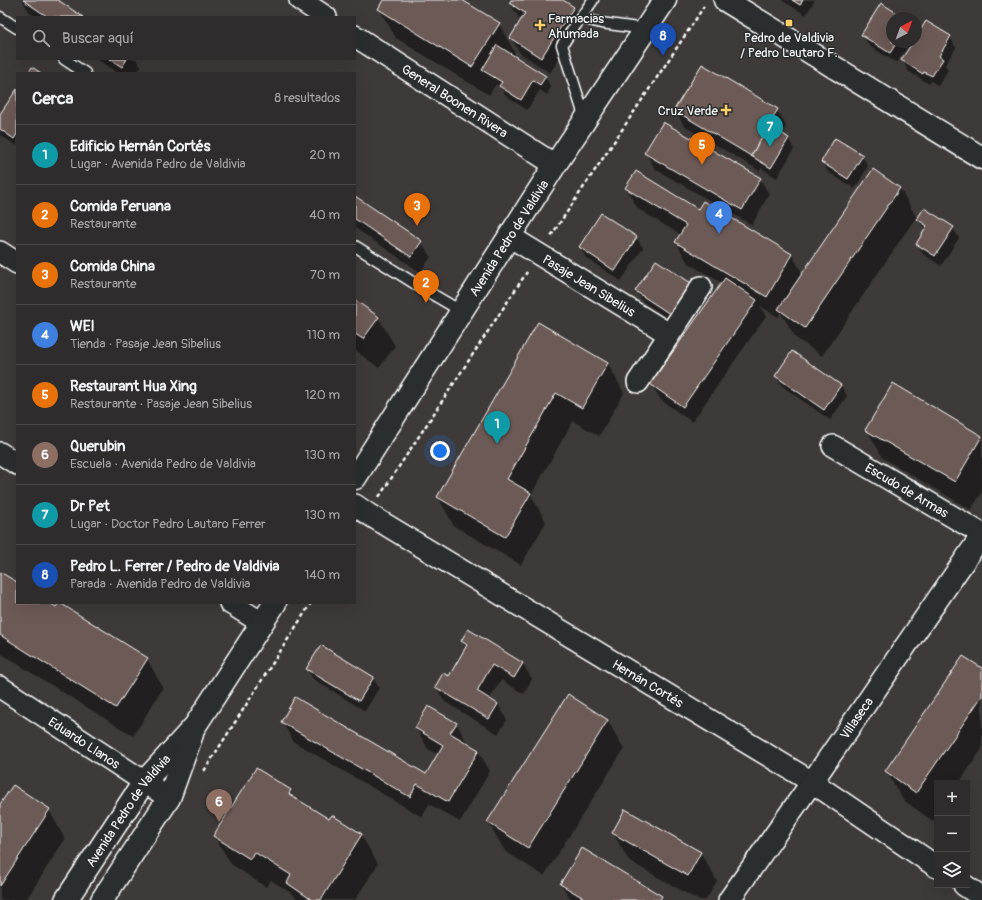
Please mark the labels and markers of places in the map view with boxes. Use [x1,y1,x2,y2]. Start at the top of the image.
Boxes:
place label: Farmacias Ahumada [548,11,604,42]
marker: Pedro de Valdivia / Pedro Lautaro F. [784,18,794,28]
marker: Farmacias Ahumada [535,20,545,30]
pin: 8 [650,23,676,56]
place label: Pedro de Valdivia / Pedro Lautaro F. [740,30,838,61]
place label: Cruz Verde [658,103,719,119]
marker: Cruz Verde [721,105,731,115]
pin: 7 [757,114,783,147]
pin: 5 [689,132,715,165]
pin: 3 [404,193,430,226]
pin: 4 [706,201,732,234]
pin: 2 [413,270,439,303]
pin: 1 [484,411,510,444]
pin: 6 [206,789,232,822]

